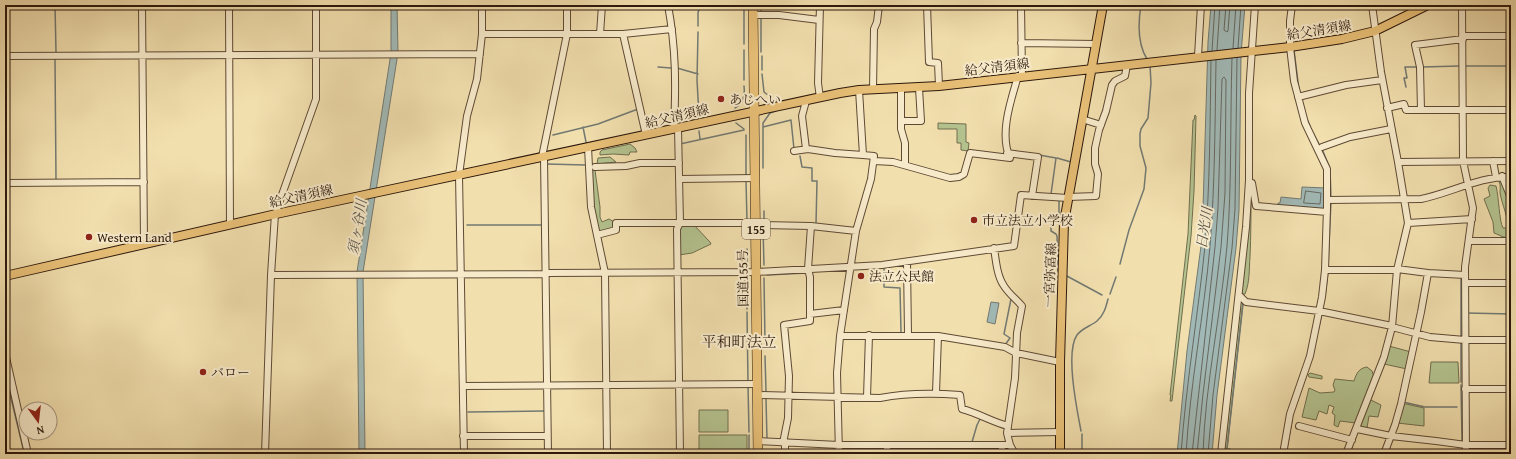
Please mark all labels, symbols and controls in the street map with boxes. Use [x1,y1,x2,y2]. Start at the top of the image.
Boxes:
street label: 給父清須線 [1285,16,1353,44]
street label: 給父清須線 [964,54,1030,80]
place label: あじへい [729,90,781,109]
marker: あじへい [716,94,726,104]
street label: 給父清須線 [643,99,711,133]
street label: 給父清須線 [267,180,335,212]
water label: 須ヶ谷川 [343,196,372,256]
water label: 日光川 [1191,204,1217,250]
place label: 市立法立小学校 [982,211,1073,230]
marker: 市立法立小学校 [969,215,979,225]
road number: 155 [742,219,770,239]
place label: Western Land [97,228,172,247]
marker: Western Land [84,232,94,242]
street label: 一宮弥富線 [1039,242,1061,308]
street label: 国道155号 [733,249,753,307]
place label: 法立公民館 [869,267,934,286]
marker: 法立公民館 [856,271,866,281]
district label: 平和町法立 [701,331,777,352]
place label: バロー [211,363,250,382]
marker: バロー [198,367,208,377]
north arrow [18,401,58,441]
text: N [34,422,46,440]

